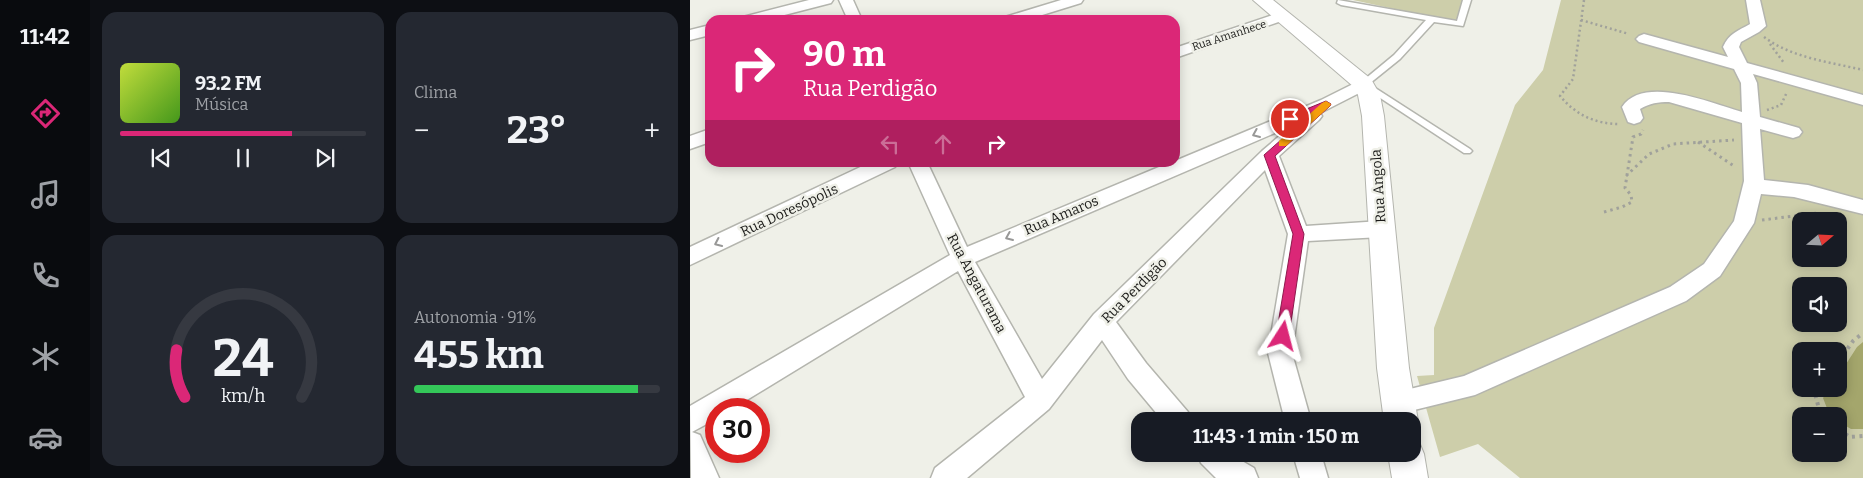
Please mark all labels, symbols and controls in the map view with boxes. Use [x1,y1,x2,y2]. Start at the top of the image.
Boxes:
street label: Rua Amanhece [1190,17,1268,54]
text: 11:42 [20,23,70,50]
text: 90 m [803,33,886,75]
icon: right [720,35,785,100]
text: 93.2 FM [195,72,262,95]
text: Rua Perdigão [803,75,938,102]
text: Clima [414,83,457,102]
text: Música [195,95,248,114]
icon: directions [28,96,63,131]
pin [1269,98,1311,140]
icon: arrive [1276,105,1304,133]
text: 23° [507,107,567,153]
text: − [414,114,429,147]
text: + [644,114,660,147]
one-way arrow [1252,127,1261,138]
icon: left [876,130,904,158]
icon: ahead [929,130,957,158]
icon: right [982,130,1010,158]
icon: previous [147,144,175,172]
icon: pause [229,144,257,172]
icon: next [311,144,339,172]
street label: Rua Angola [1367,148,1390,223]
icon: music [28,177,63,212]
street label: Rua Doresópolis [738,180,841,240]
street label: Rua Amaros [1021,192,1101,239]
north arrow [1792,212,1848,268]
map controls [1792,212,1847,462]
street label: Rua Angaturama [943,231,1010,336]
one-way arrow [1005,231,1014,241]
one-way arrow [714,237,723,248]
street label: Rua Perdigão [1098,254,1171,327]
icon: phone [28,258,63,293]
button: sound [1792,277,1847,332]
text: Autonomia · 91% [414,308,537,327]
position arrow [1256,309,1308,361]
text: 24 [213,327,274,390]
text: 455 km [414,332,544,378]
icon: climate [28,339,63,374]
button: + [1792,342,1847,397]
text: km/h [221,385,265,407]
speed limit sign: 30 [705,398,770,463]
button: − [1792,407,1847,462]
icon: car [28,420,63,455]
text: 11:43 · 1 min · 150 m [1193,425,1359,448]

